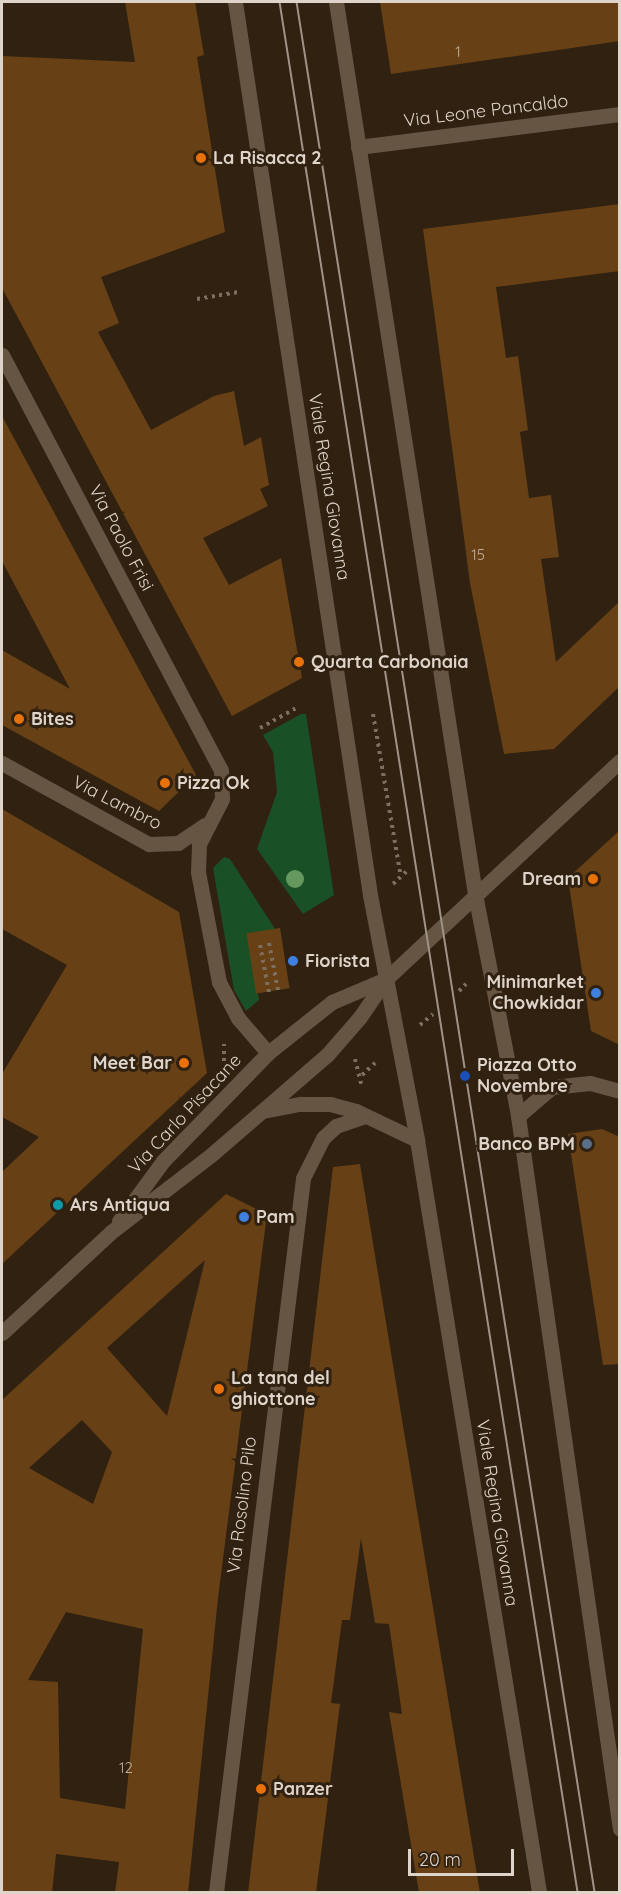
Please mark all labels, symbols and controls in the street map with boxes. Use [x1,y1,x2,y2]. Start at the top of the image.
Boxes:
house number: 1 [455,43,461,61]
street label: Via Leone Pancaldo [402,90,570,132]
place label: La Risacca 2 [213,147,322,169]
marker: La Risacca 2 [194,151,208,165]
street label: Viale Regina Giovanna [304,392,354,582]
street label: Via Paolo Frisi [84,481,158,595]
house number: 15 [471,546,485,564]
place label: Quarta Carbonaia [311,651,468,673]
marker: Quarta Carbonaia [292,655,306,669]
place label: Bites [31,708,74,730]
marker: Bites [12,712,26,726]
street label: Via Lambro [69,771,165,835]
place label: Pizza Ok [177,772,250,794]
marker: Pizza Ok [158,776,172,790]
place label: Dream [522,868,581,890]
marker: Dream [586,872,600,886]
place label: Fiorista [305,950,370,972]
marker: Fiorista [286,954,300,968]
place label: Minimarket Chowkidar [486,972,584,1014]
marker: Minimarket Chowkidar [589,986,603,1000]
street label: Via Carlo Pisacane [124,1050,246,1178]
place label: Meet Bar [93,1052,172,1074]
place label: Piazza Otto Novembre [477,1055,577,1098]
marker: Meet Bar [177,1056,191,1070]
marker: Piazza Otto Novembre [458,1069,472,1083]
place label: Banco BPM [478,1133,575,1155]
marker: Banco BPM [580,1137,594,1151]
place label: Ars Antiqua [70,1194,170,1216]
marker: Ars Antiqua [51,1198,65,1212]
place label: Pam [256,1206,295,1228]
marker: Pam [237,1210,251,1224]
place label: La tana del ghiottone [231,1368,330,1410]
marker: La tana del ghiottone [212,1382,226,1396]
street label: Viale Regina Giovanna [472,1418,522,1608]
street label: Via Rosolino Pilo [223,1435,261,1575]
house number: 12 [119,1759,133,1777]
place label: Panzer [273,1778,333,1800]
marker: Panzer [254,1782,268,1796]
scale bar [411,1837,518,1875]
text: 20 m [419,1848,461,1871]

